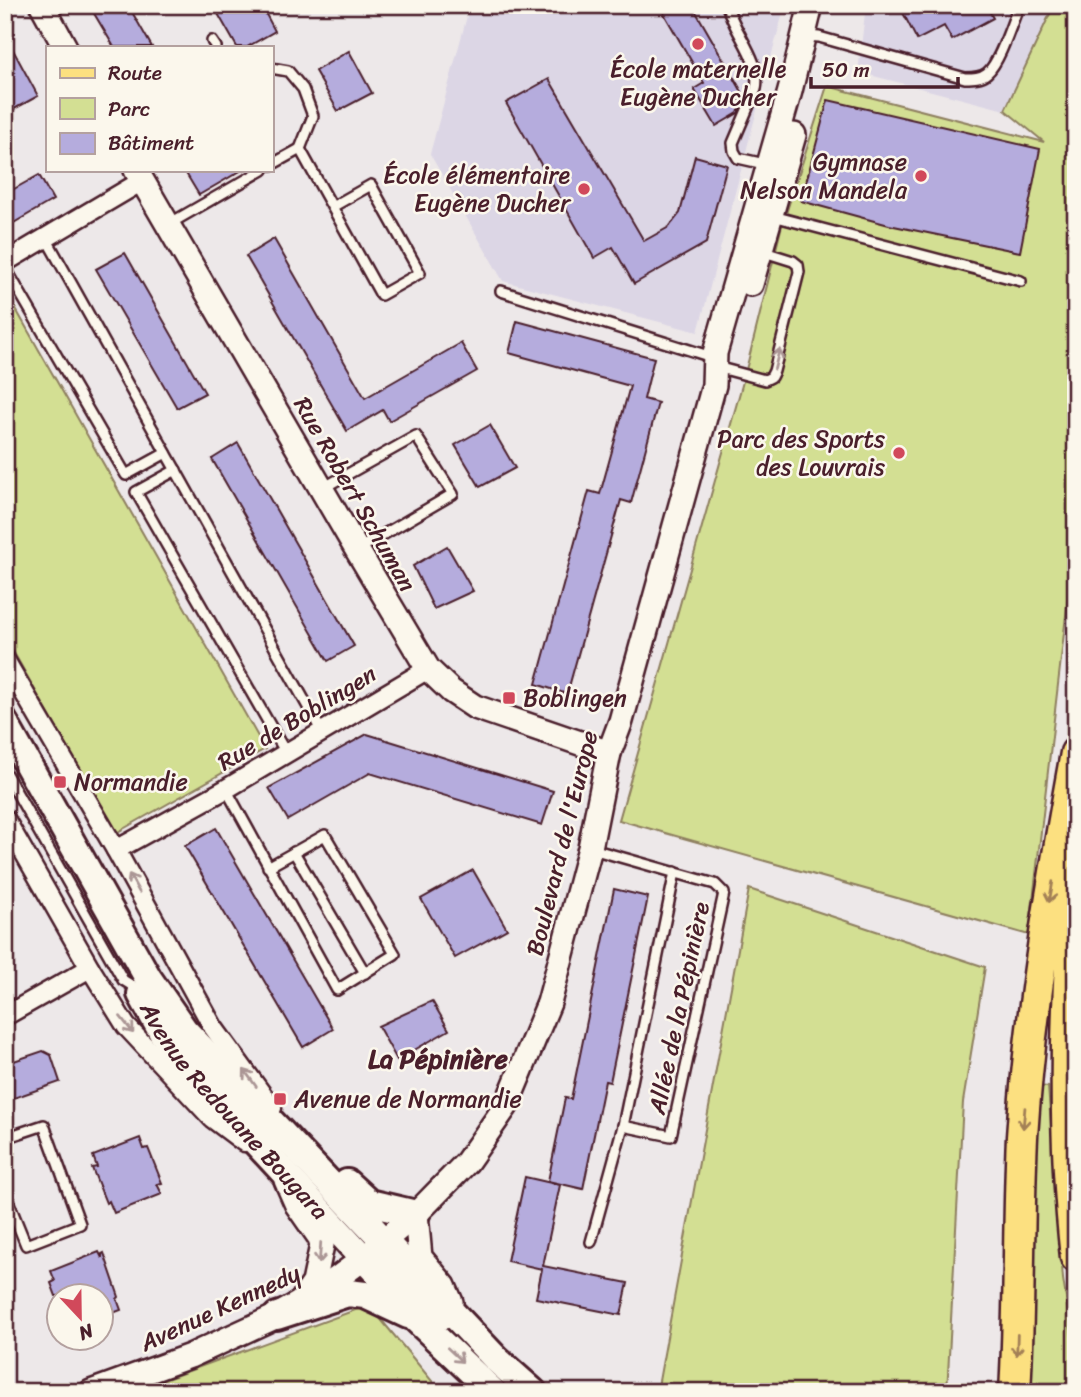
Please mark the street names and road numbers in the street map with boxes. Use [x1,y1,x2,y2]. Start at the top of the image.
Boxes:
street label: Rue Robert Schuman [282,388,428,600]
street label: Rue de Boblingen [209,654,385,782]
street label: Boulevard de l'Europe [514,726,610,960]
street label: Allée de la Pépinière [636,897,722,1119]
street label: Avenue Redouane Bougara [128,993,339,1230]
street label: Avenue Kennedy [132,1252,308,1364]

